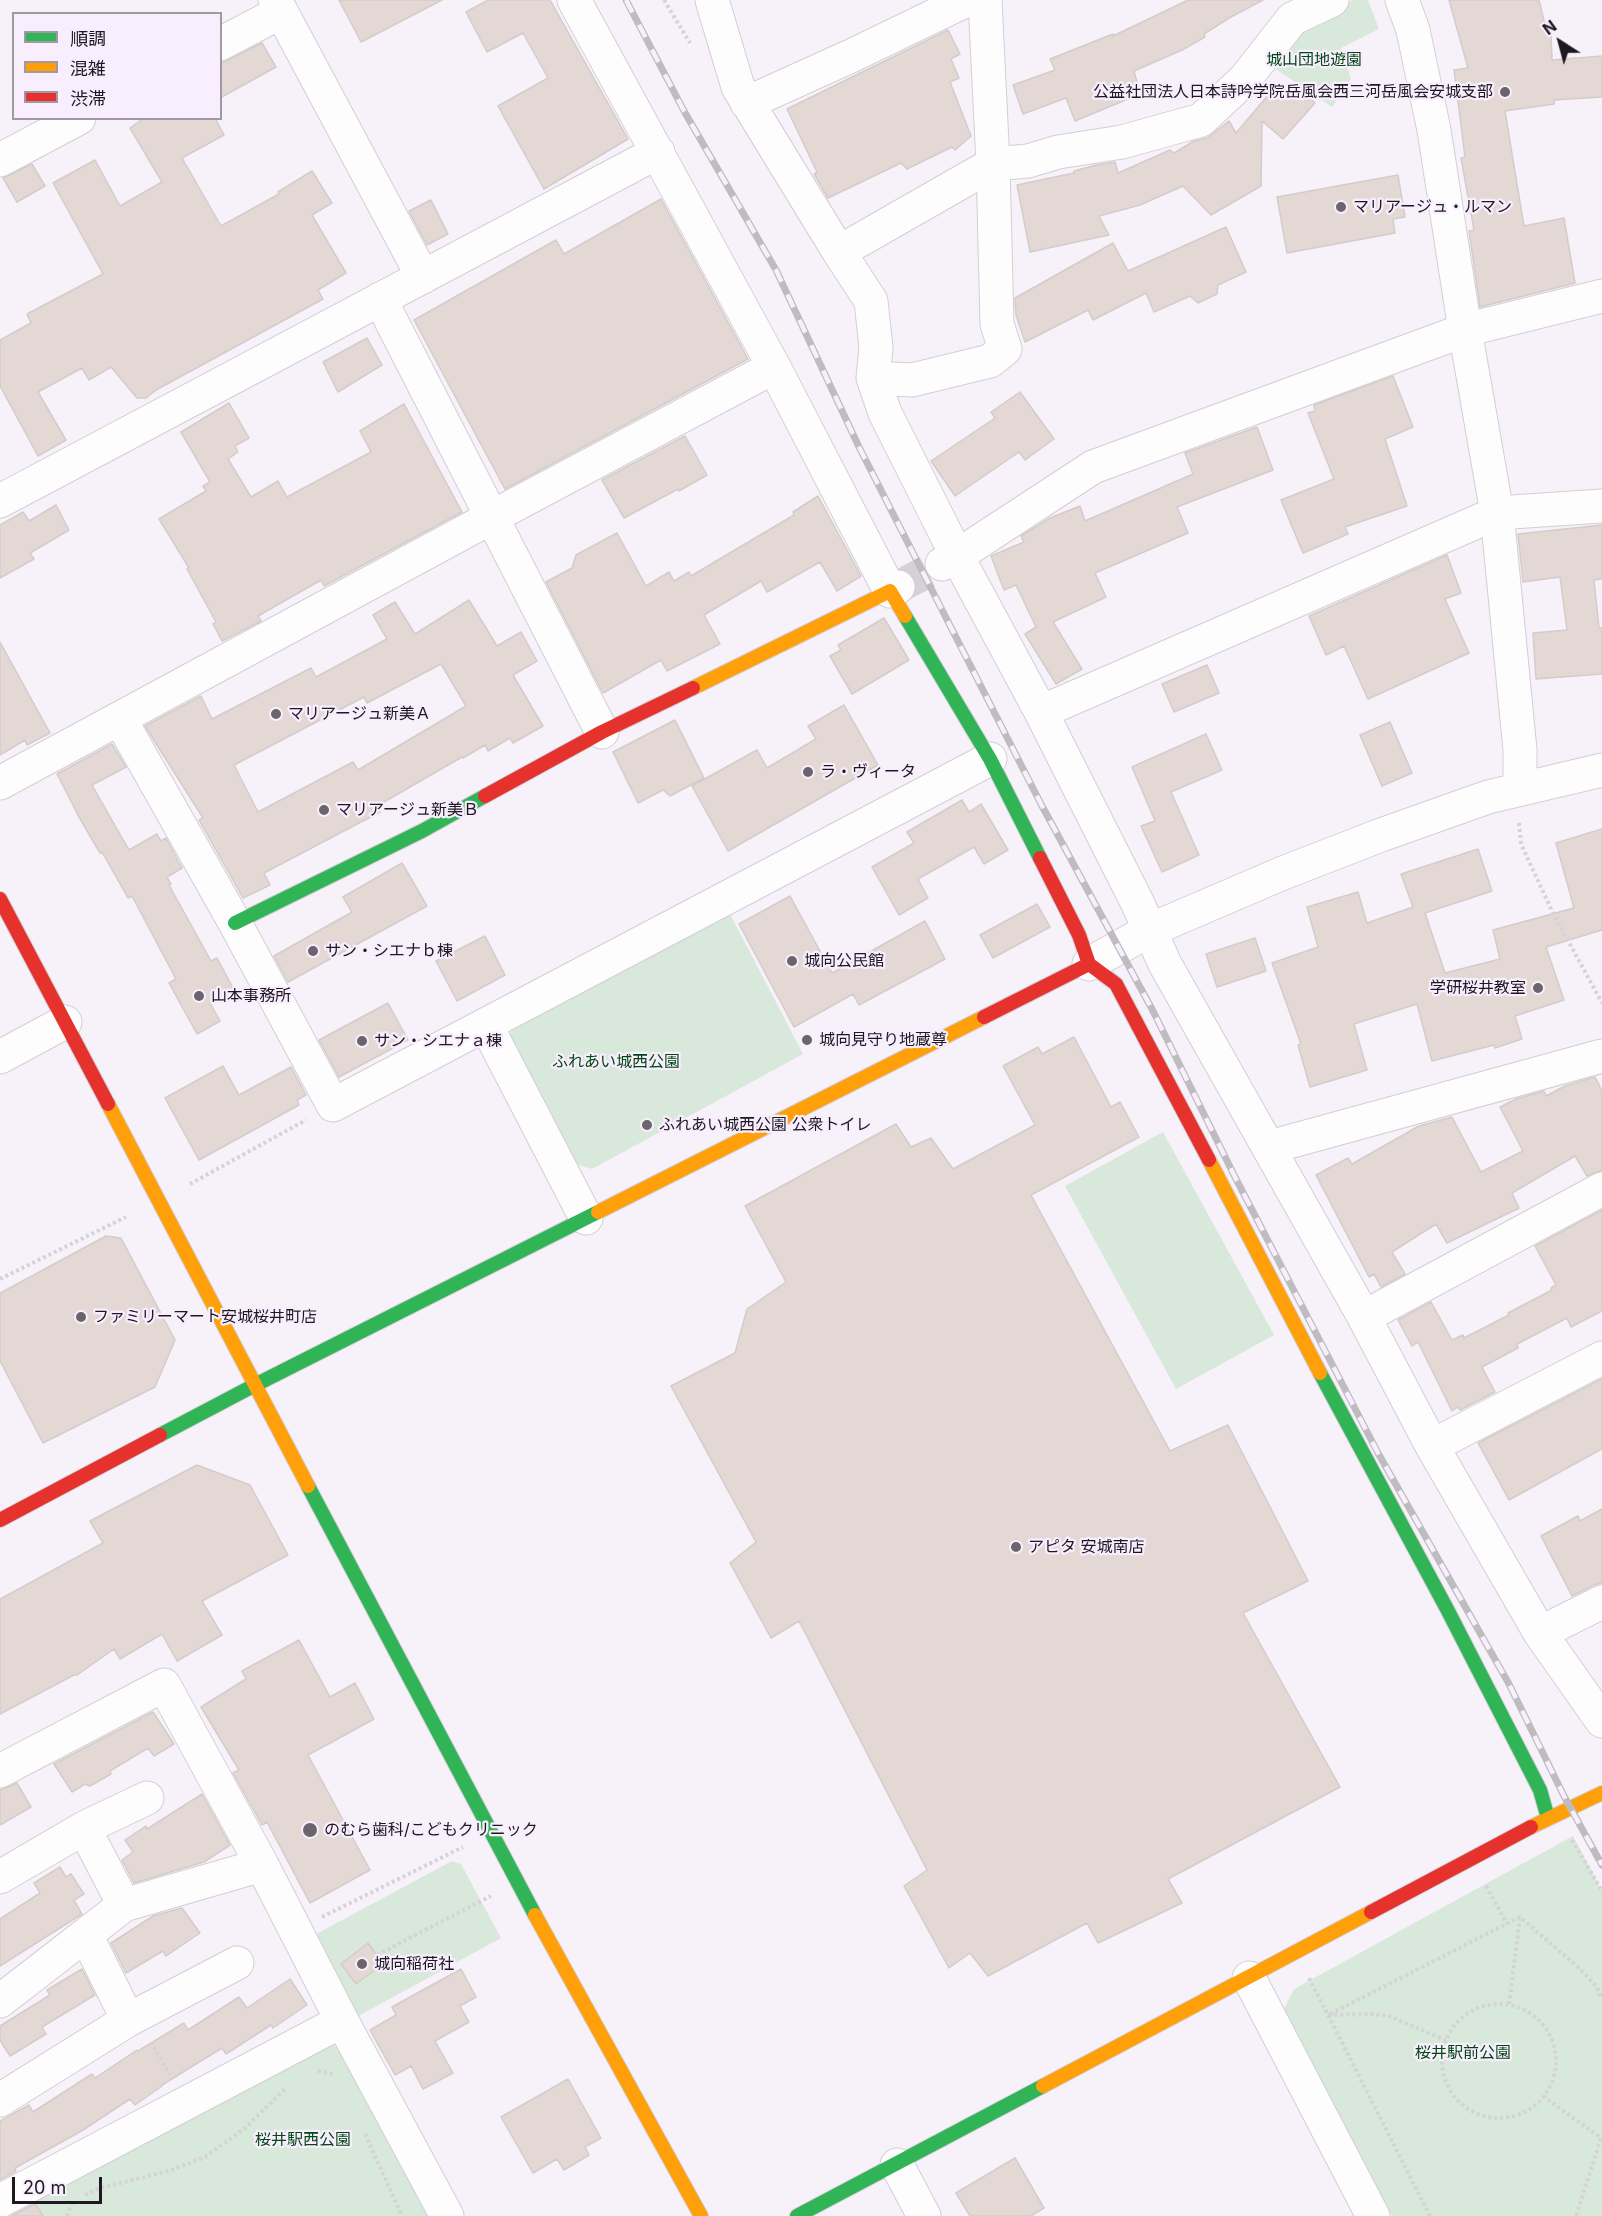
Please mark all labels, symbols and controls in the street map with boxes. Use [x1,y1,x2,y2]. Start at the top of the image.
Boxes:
legend [12,12,222,120]
north arrow [1530,12,1590,72]
text: N [1539,16,1560,39]
text: 順調 [70,28,106,49]
park label: 城山団地遊園 [1266,50,1362,70]
text: 混雑 [70,58,106,79]
place label: 公益社団法人日本詩吟学院岳風会西三河岳風会安城支部 [1093,82,1493,102]
marker: 公益社団法人日本詩吟学院岳風会西三河岳風会安城支部 [1498,85,1512,99]
text: 渋滞 [70,88,106,109]
place label: マリアージュ・ルマン [1353,197,1512,217]
marker: マリアージュ・ルマン [1334,200,1348,214]
place label: マリアージュ新美Ａ [288,704,431,724]
marker: マリアージュ新美Ａ [269,707,283,721]
place label: ラ・ヴィータ [820,762,916,782]
marker: ラ・ヴィータ [801,765,815,779]
place label: マリアージュ新美Ｂ [336,800,479,820]
marker: マリアージュ新美Ｂ [317,803,331,817]
place label: サン・シエナｂ棟 [325,941,453,961]
marker: サン・シエナｂ棟 [306,944,320,958]
place label: 城向公民館 [804,951,884,971]
marker: 城向公民館 [785,954,799,968]
place label: 学研桜井教室 [1430,978,1526,998]
marker: 学研桜井教室 [1531,981,1545,995]
place label: 山本事務所 [211,986,291,1006]
marker: 山本事務所 [192,989,206,1003]
place label: 城向見守り地蔵尊 [819,1030,947,1050]
place label: サン・シエナａ棟 [374,1031,502,1051]
marker: 城向見守り地蔵尊 [800,1033,814,1047]
marker: サン・シエナａ棟 [355,1034,369,1048]
park label: ふれあい城西公園 [552,1052,680,1072]
place label: ふれあい城西公園 公衆トイレ [659,1115,871,1135]
marker: ふれあい城西公園 公衆トイレ [640,1118,654,1132]
place label: ファミリーマート安城桜井町店 [93,1307,317,1327]
marker: ファミリーマート安城桜井町店 [74,1310,88,1324]
place label: アピタ 安城南店 [1028,1537,1144,1557]
marker: アピタ 安城南店 [1009,1540,1023,1554]
place label: のむら歯科/こどもクリニック [324,1820,538,1840]
marker: のむら歯科/こどもクリニック [301,1821,319,1839]
place label: 城向稲荷社 [374,1954,454,1974]
marker: 城向稲荷社 [355,1957,369,1971]
park label: 桜井駅前公園 [1415,2043,1511,2063]
park label: 桜井駅西公園 [255,2130,351,2150]
scale bar [15,2165,105,2203]
text: 20 m [23,2177,66,2198]

